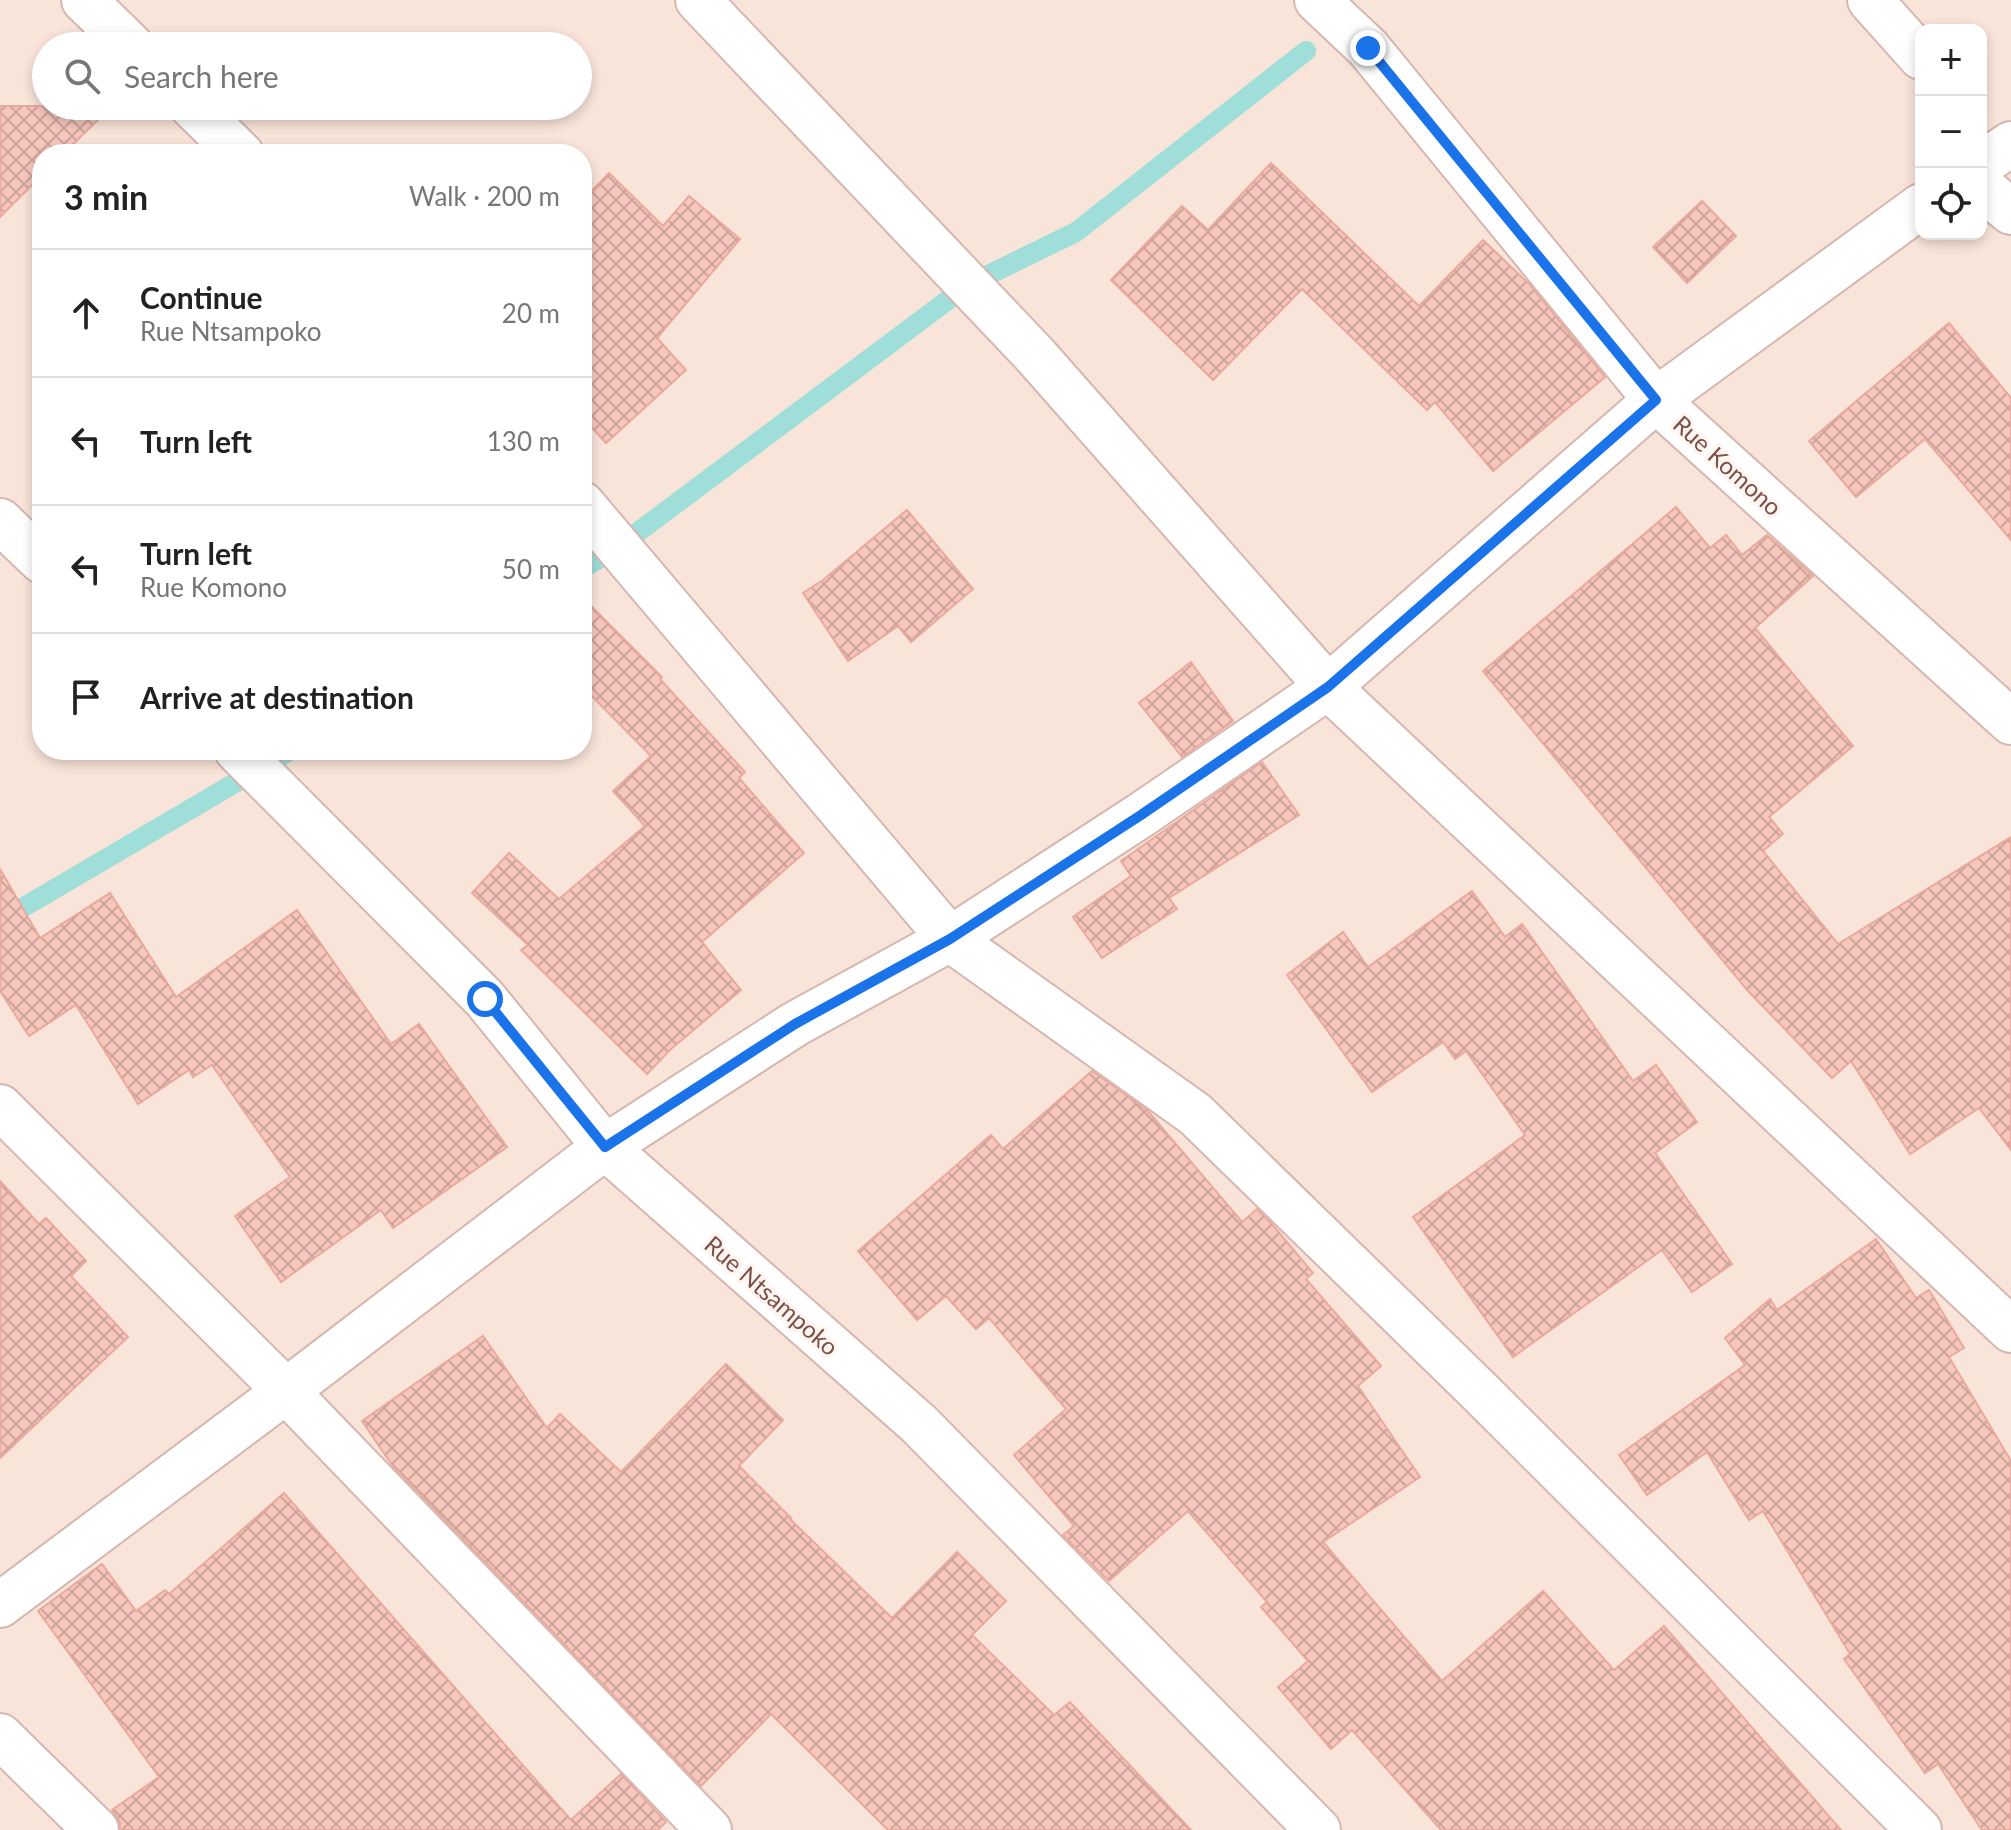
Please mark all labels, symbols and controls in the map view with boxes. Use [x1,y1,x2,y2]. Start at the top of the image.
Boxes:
map controls [1915,24,1987,240]
button: + [1915,24,1987,96]
route end [1350,30,1386,66]
search box [32,32,592,120]
icon: search [60,54,104,98]
text: Search here [124,58,279,94]
button: − [1915,96,1987,168]
button: locate [1915,168,1987,240]
text: 3 min [64,176,148,217]
text: Walk · 200 m [409,180,560,212]
text: Continue [140,279,263,315]
icon: ahead [64,291,108,335]
text: 20 m [502,297,560,329]
text: Rue Ntsampoko [140,315,322,347]
street label: Rue Komono [1668,409,1788,521]
icon: left [64,419,108,463]
text: Turn left [140,423,252,459]
text: 130 m [487,425,560,457]
text: Turn left [140,535,252,571]
icon: left [64,547,108,591]
text: 50 m [502,553,560,585]
text: Rue Komono [140,571,287,603]
icon: arrive [64,675,108,719]
text: Arrive at destination [140,679,414,715]
route start [467,981,503,1017]
street label: Rue Ntsampoko [699,1229,845,1361]

